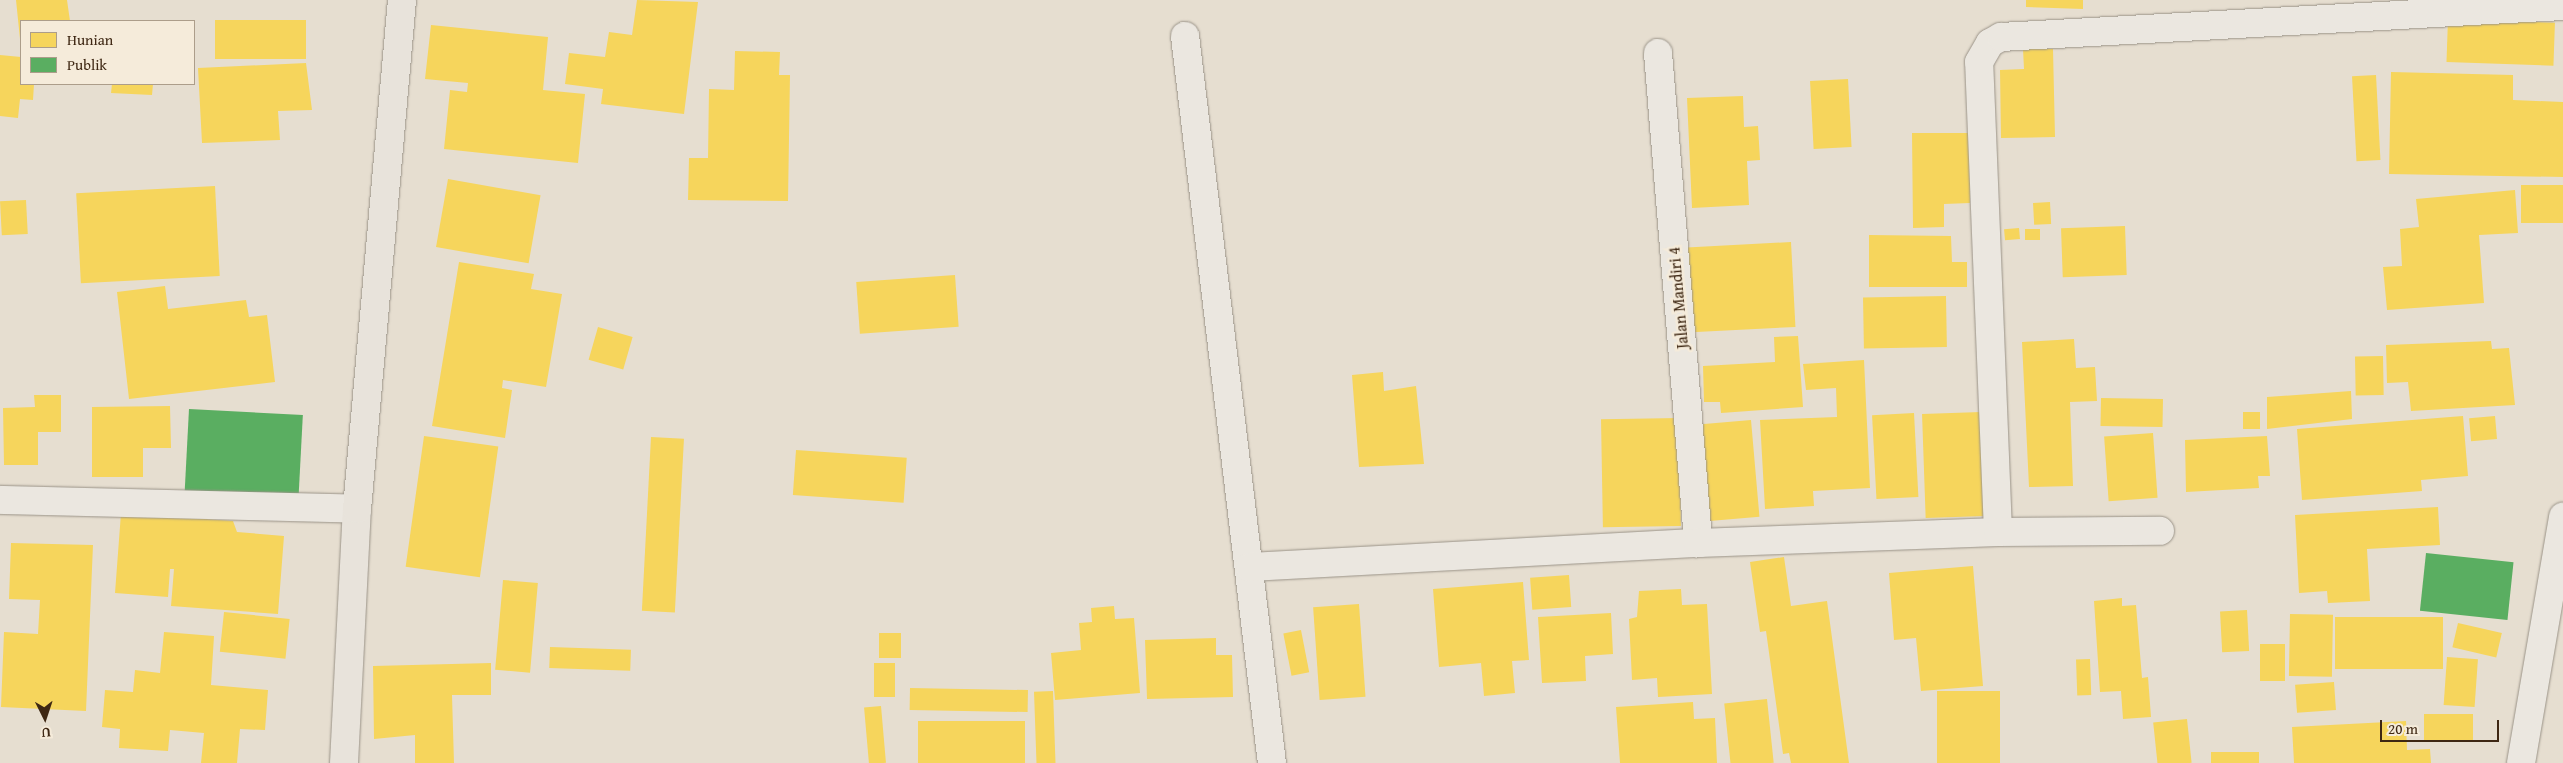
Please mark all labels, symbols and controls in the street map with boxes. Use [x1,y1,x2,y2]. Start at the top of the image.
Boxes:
legend [20,20,195,85]
text: Hunian [67,29,113,50]
text: Publik [67,54,107,75]
street label: Jalan Mandiri 4 [1664,246,1692,350]
north arrow [20,693,70,743]
scale bar [2383,710,2502,742]
text: 20 m [2388,718,2418,739]
text: U [41,723,51,743]

